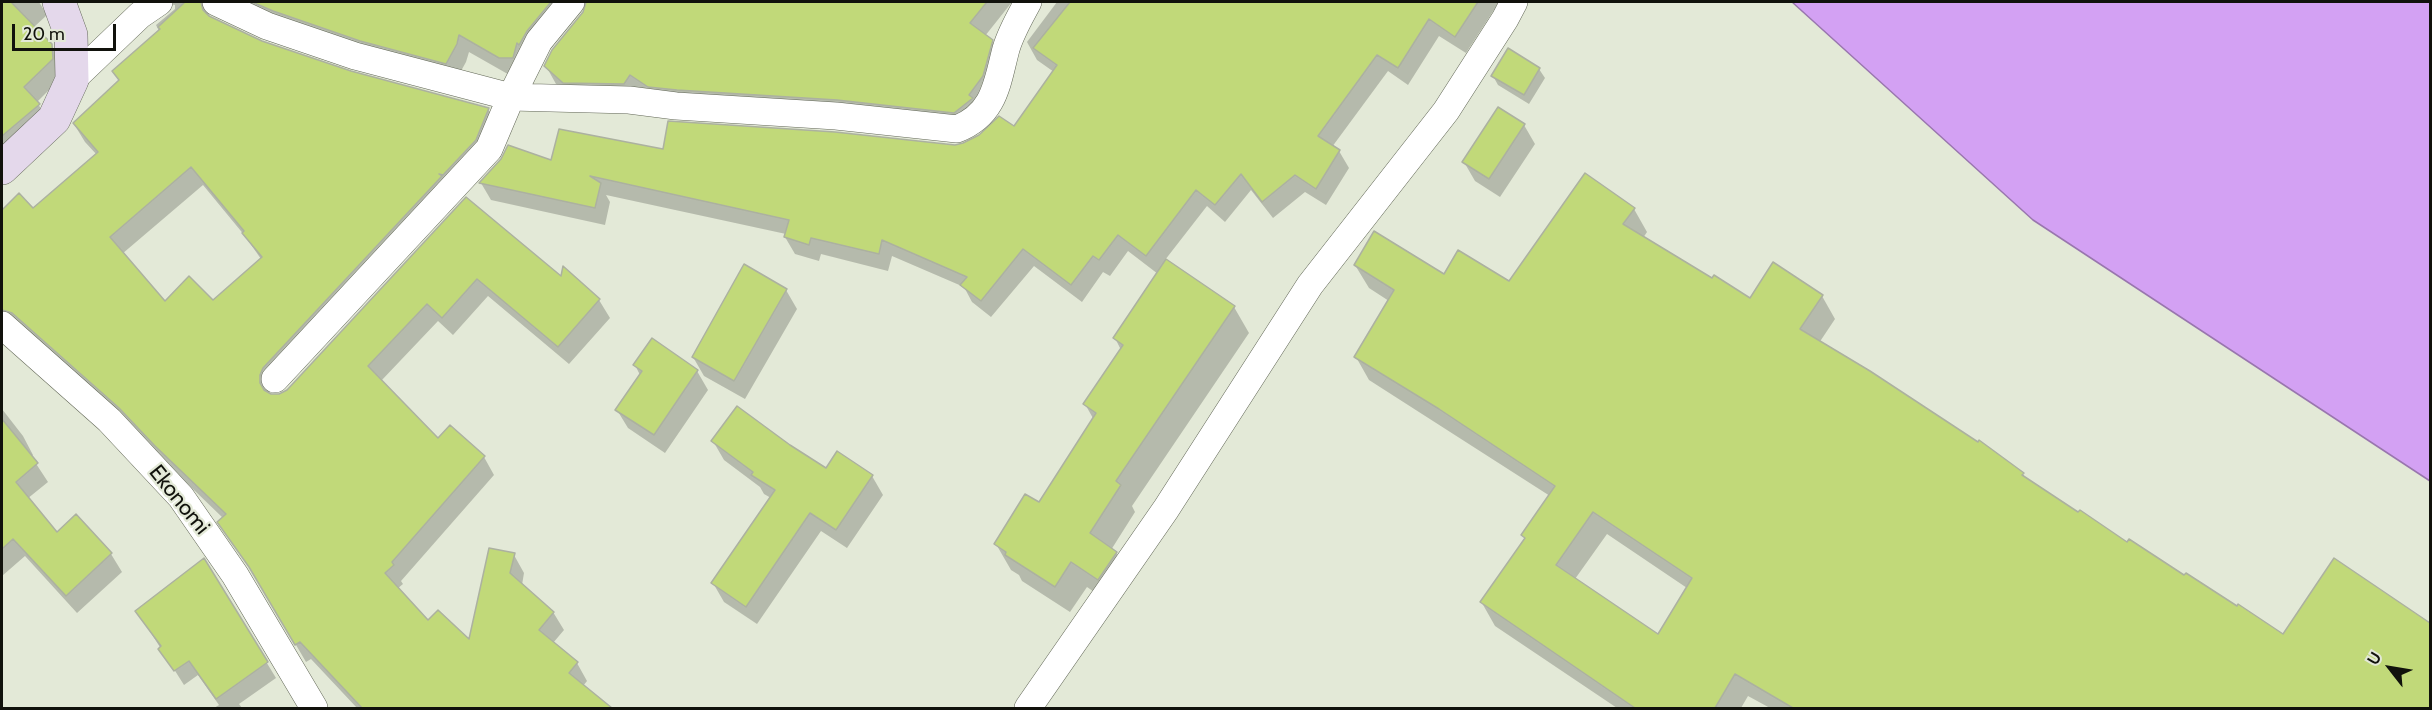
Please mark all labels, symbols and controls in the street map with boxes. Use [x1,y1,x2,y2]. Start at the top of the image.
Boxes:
scale bar [15,12,118,50]
text: 20 m [23,23,65,45]
street label: Ekonomi [143,460,215,540]
north arrow [2360,638,2420,698]
text: U [2363,649,2385,668]

